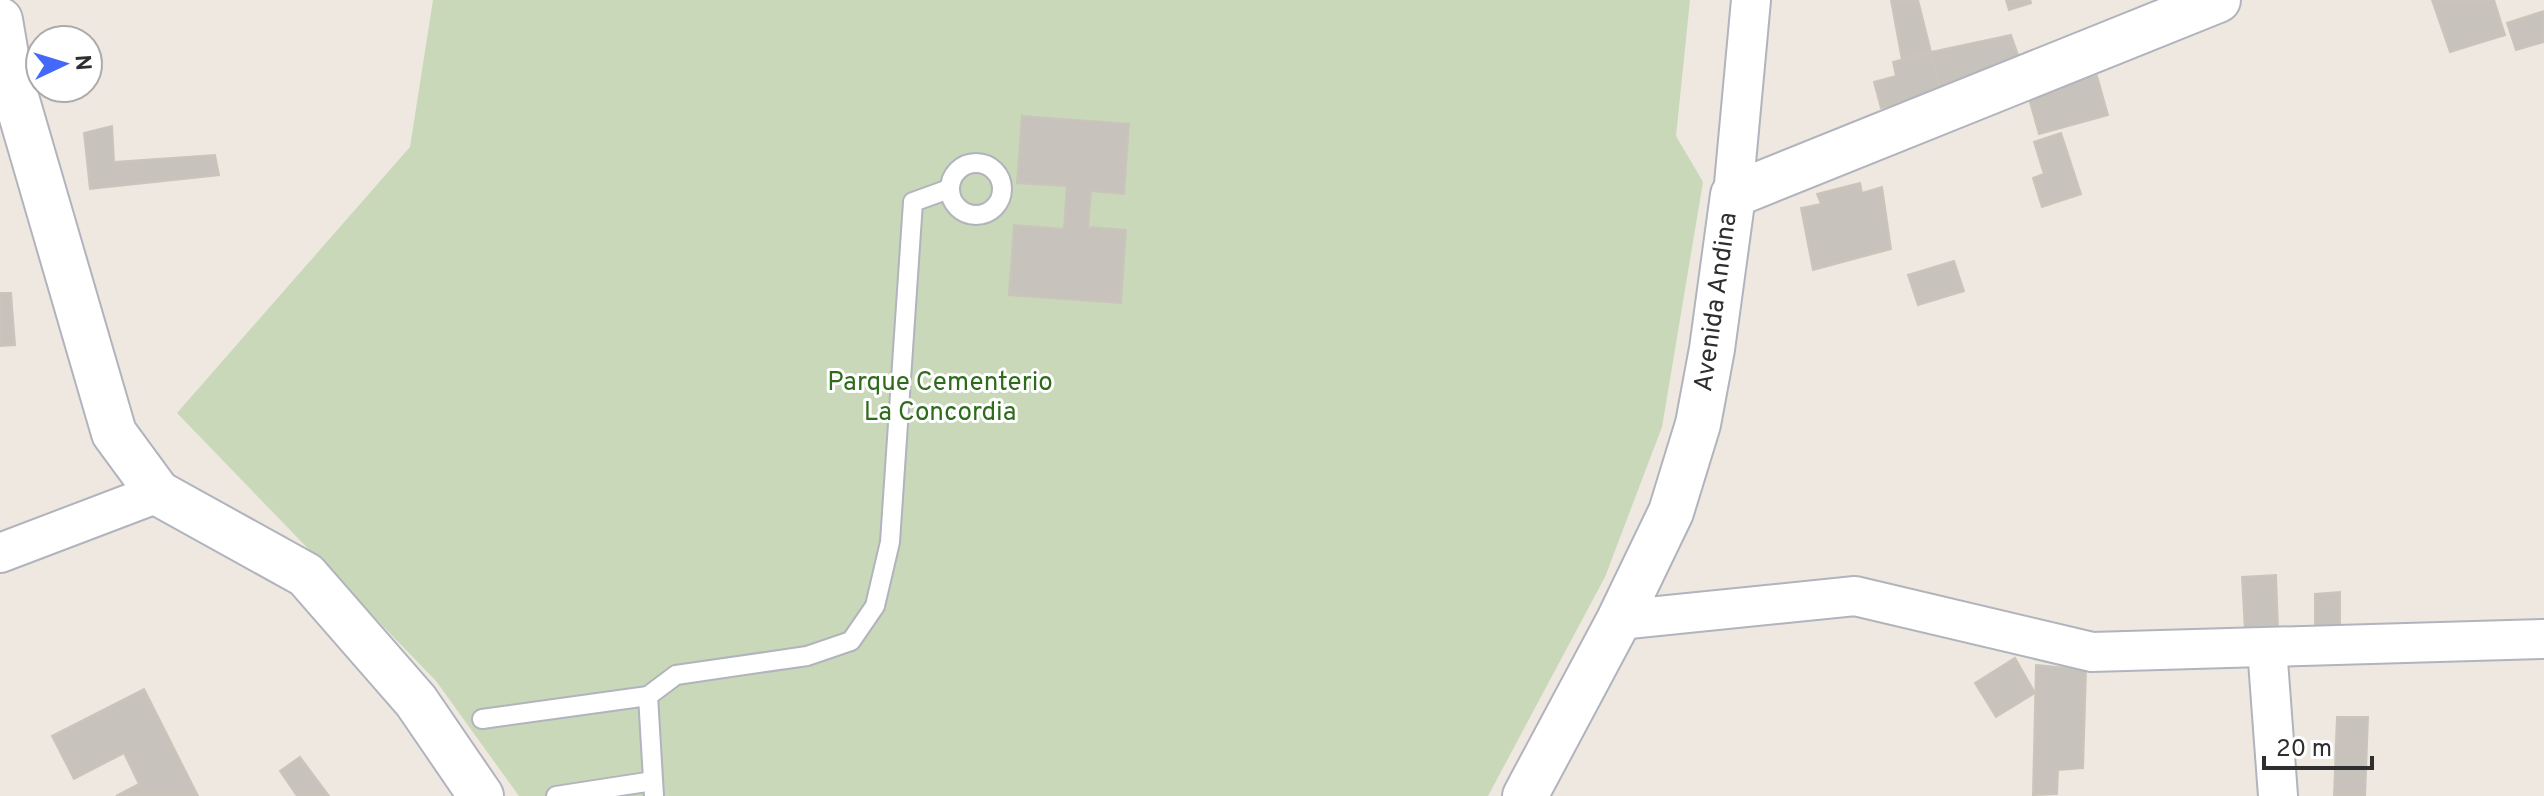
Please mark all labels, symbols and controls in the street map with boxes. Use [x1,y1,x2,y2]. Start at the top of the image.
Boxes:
north arrow [24,24,104,104]
text: N [67,54,95,72]
street label: Avenida Andina [1688,210,1746,394]
park label: Parque Cementerio La Concordia [827,367,1053,430]
scale bar [2264,720,2372,770]
text: 20 m [2276,735,2332,765]

